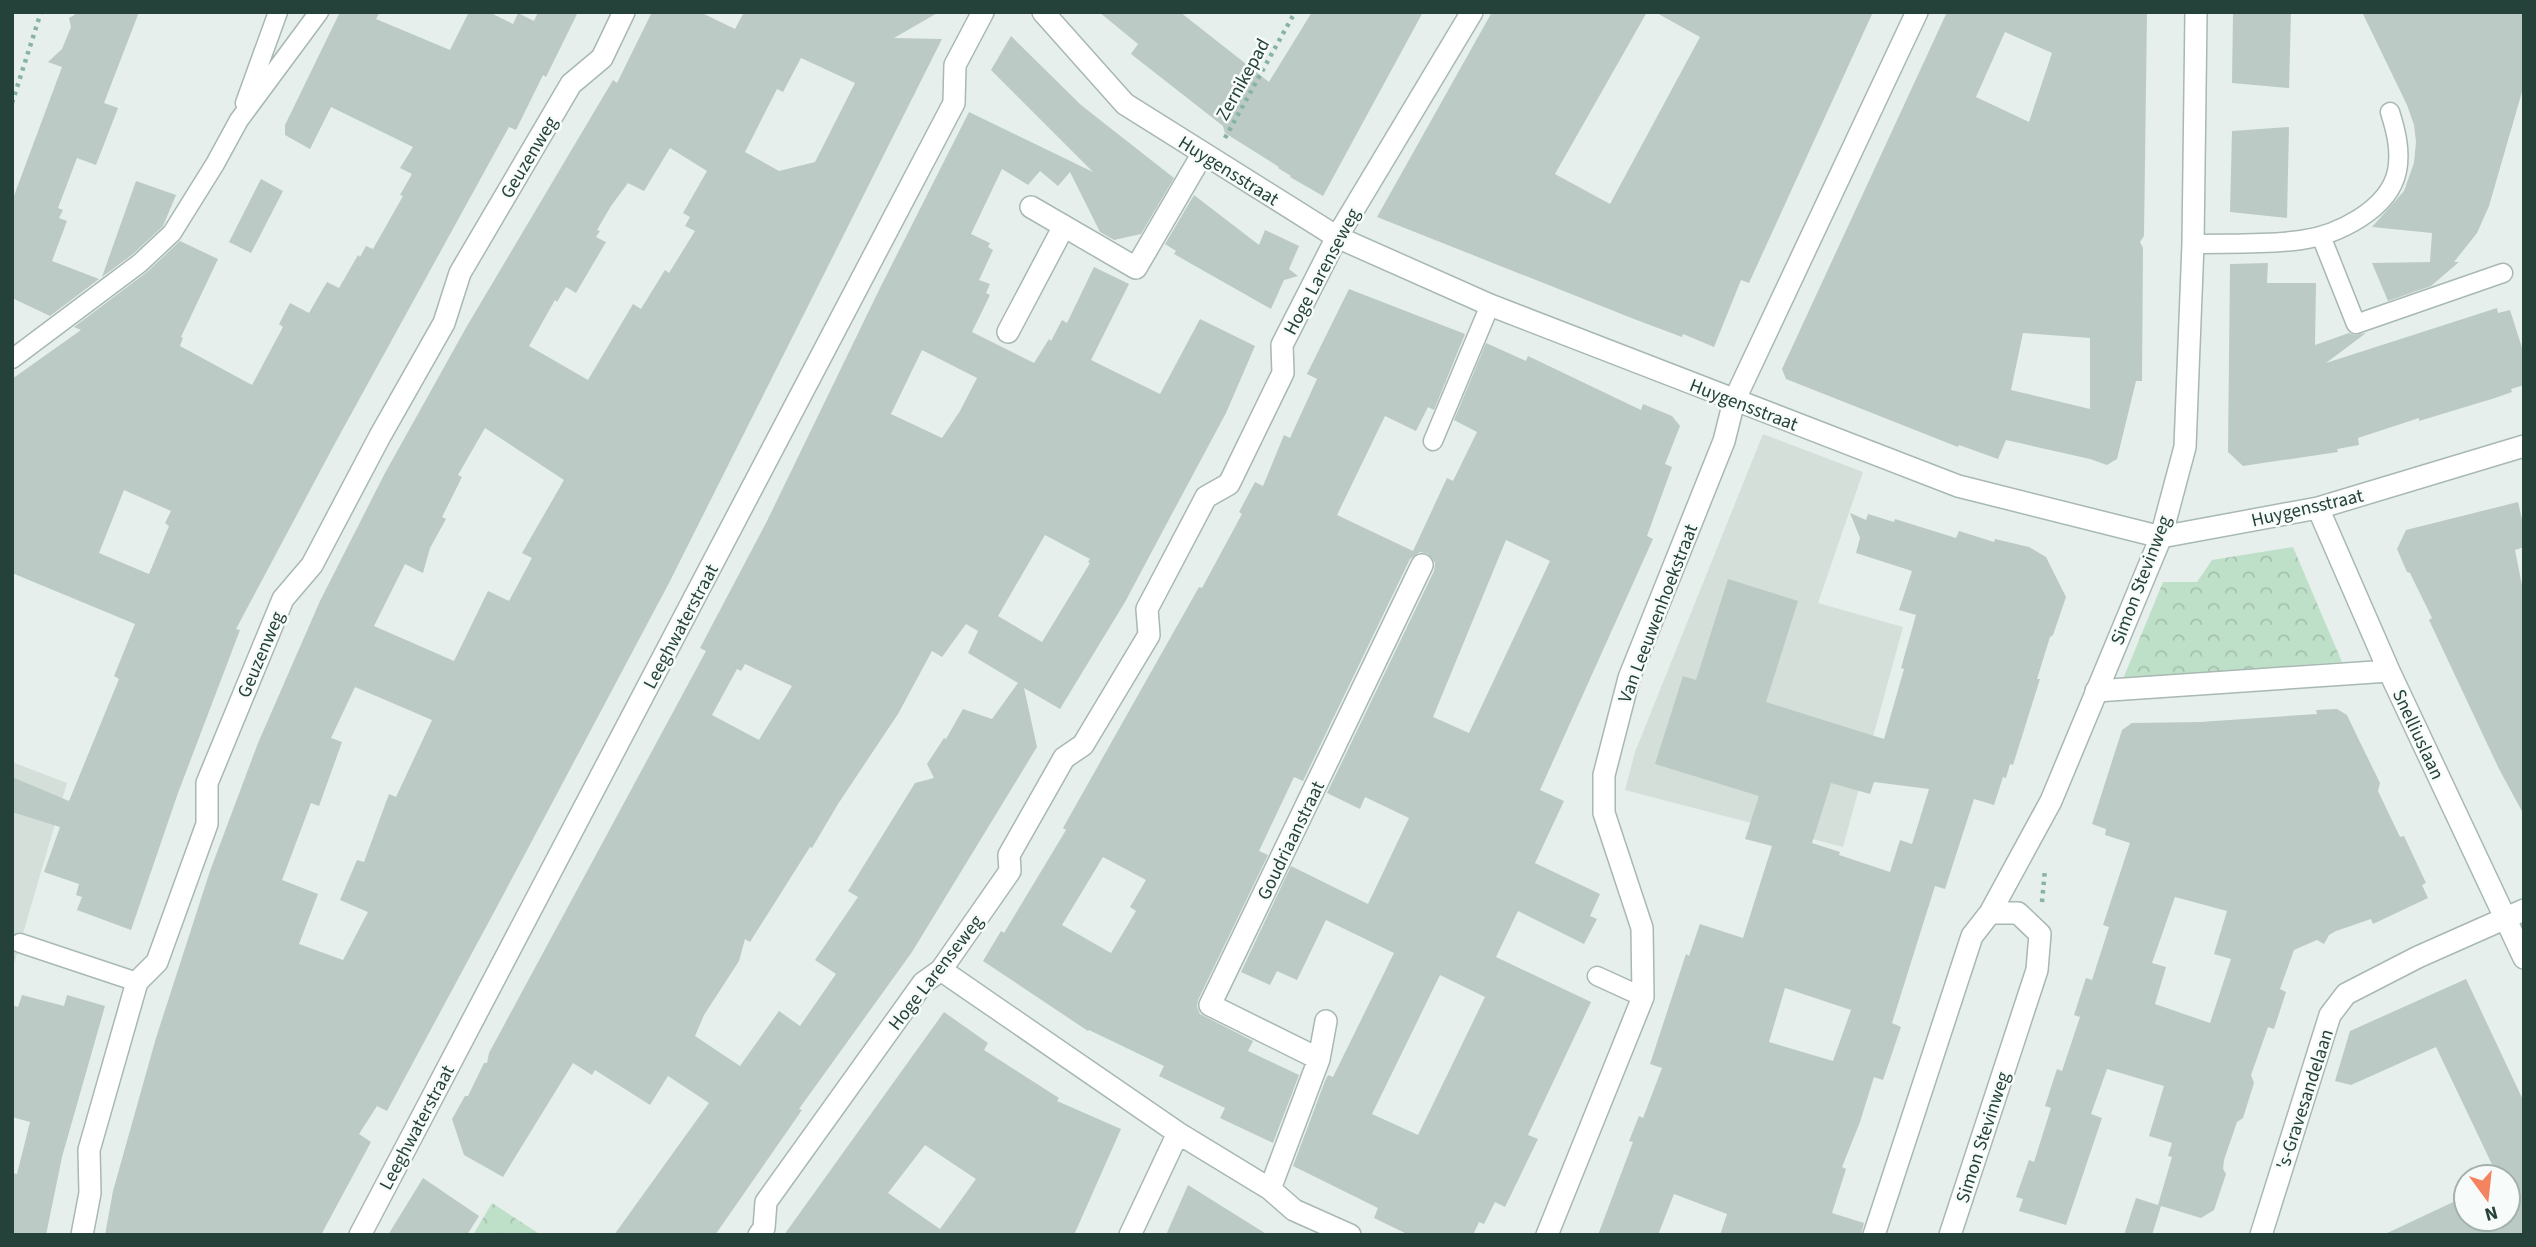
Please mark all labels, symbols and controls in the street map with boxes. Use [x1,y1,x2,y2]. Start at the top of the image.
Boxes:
street label: Zernikepad [1210,34,1277,126]
street label: Geuzenweg [494,111,565,204]
street label: Huygensstraat [1173,130,1284,213]
street label: Hoge Larenseweg [1278,203,1367,340]
street label: Huygensstraat [1685,372,1802,439]
street label: Huygensstraat [2249,482,2367,534]
street label: Simon Stevinweg [2104,511,2179,649]
street label: Van Leeuwenhoekstraat [1612,520,1705,707]
street label: Leeghwaterstraat [637,559,726,694]
street label: Geuzenweg [231,607,292,702]
street label: Snelliuslaan [2385,685,2450,784]
street label: Goudriaanstraat [1251,776,1332,905]
street label: Hoge Larenseweg [882,909,990,1036]
street label: 's-Gravesandelaan [2270,1026,2341,1173]
street label: Leeghwaterstraat [373,1060,462,1195]
street label: Simon Stevinweg [1949,1068,2018,1207]
north arrow [2452,1163,2522,1233]
text: N [2481,1198,2501,1228]

